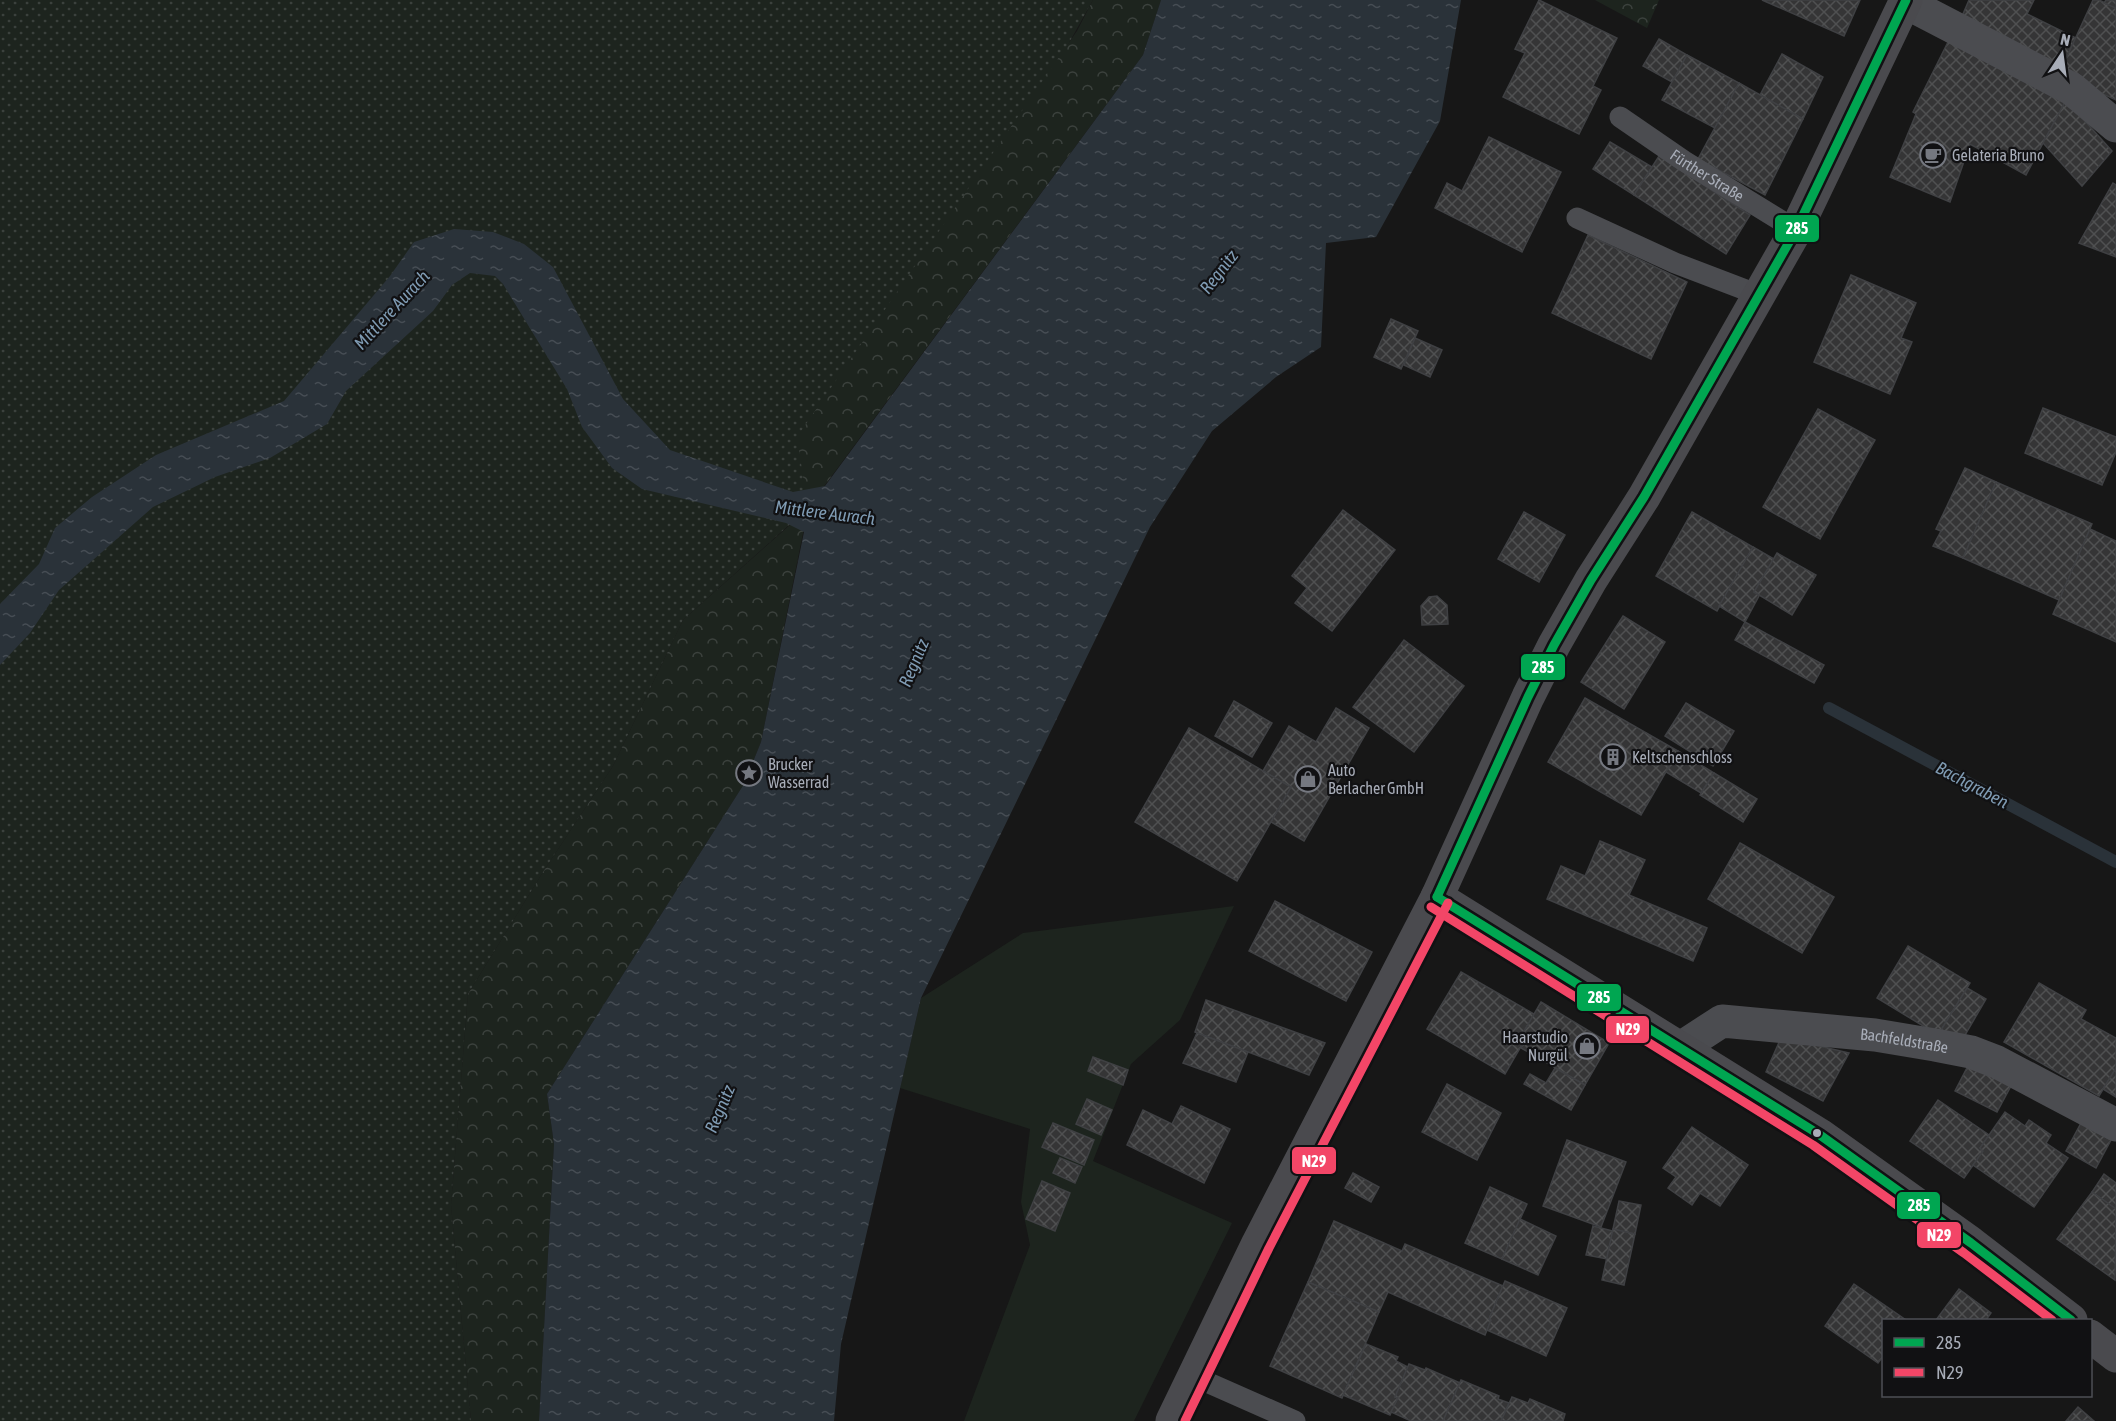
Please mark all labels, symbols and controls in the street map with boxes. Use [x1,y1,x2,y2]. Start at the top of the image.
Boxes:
north arrow [2032,24,2092,84]
text: N [2059,30,2072,49]
cafe icon: Gelateria Bruno [1918,140,1948,170]
street label: Fürther Straße [1667,146,1747,205]
place label: Gelateria Bruno [1952,146,2044,164]
line badge: 285 [1774,214,1820,243]
text: 285 [1786,219,1809,237]
water label: Regnitz [1195,245,1243,298]
water label: Mittlere Aurach [350,265,434,354]
water label: Mittlere Aurach [774,496,877,529]
water label: Regnitz [894,635,933,690]
line badge: 285 [1520,653,1566,681]
text: 285 [1532,658,1555,676]
building icon: Keltschenschloss [1598,742,1628,772]
place label: Keltschenschloss [1632,748,1733,766]
place label: Brucker Wasserrad [768,755,829,791]
water label: Bachgraben [1932,757,2012,813]
place icon: Brucker Wasserrad [734,758,764,788]
place label: Auto Berlacher GmbH [1328,761,1424,797]
shop icon: Auto Berlacher GmbH [1293,764,1323,794]
line badge: 285 [1576,983,1622,1012]
text: 285 [1588,988,1611,1006]
line badge: N29 [1605,1015,1650,1044]
text: N29 [1616,1020,1641,1038]
street label: Bachfeldstraße [1859,1025,1950,1056]
place label: Haarstudio Nurgül [1502,1028,1569,1065]
shop icon: Haarstudio Nurgül [1572,1031,1602,1061]
water label: Regnitz [700,1081,739,1136]
unlabelled marker [1811,1127,1823,1139]
line badge: N29 [1291,1146,1337,1175]
text: N29 [1302,1152,1327,1170]
line badge: 285 [1896,1191,1941,1220]
text: 285 [1908,1196,1931,1214]
line badge: N29 [1916,1221,1962,1249]
text: N29 [1927,1226,1952,1244]
legend [1882,1319,2092,1397]
text: 285 [1936,1332,1961,1353]
text: N29 [1936,1362,1964,1383]

